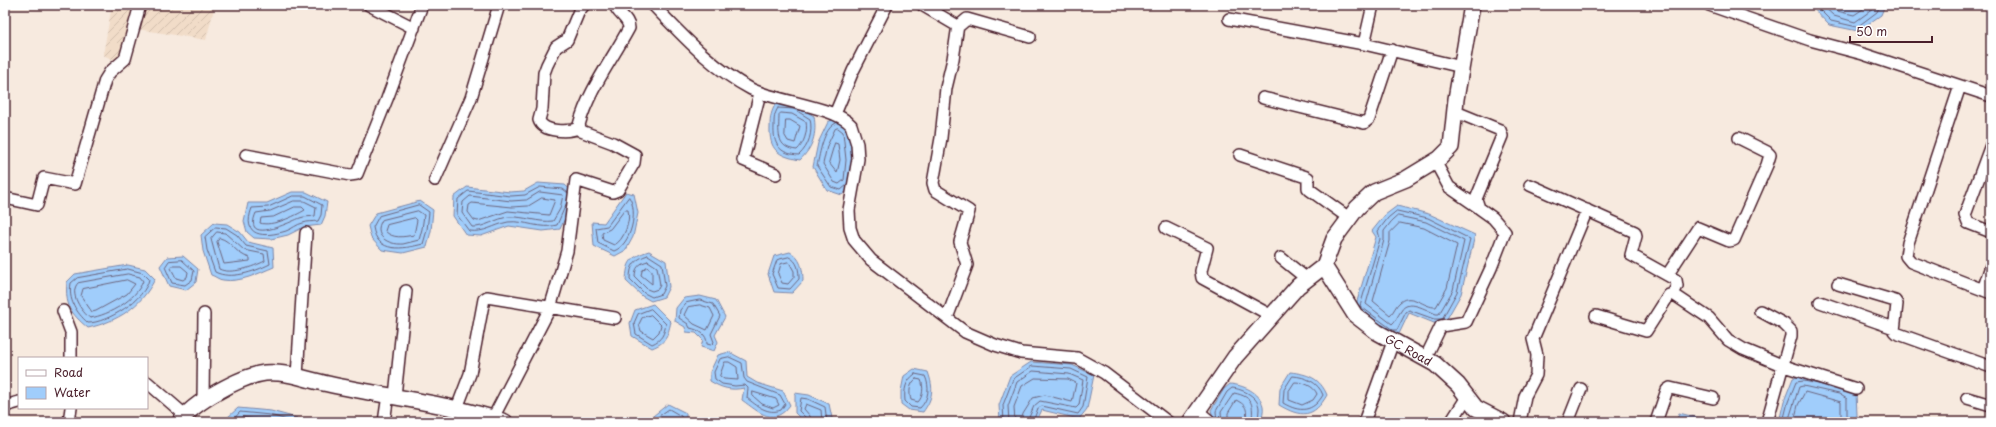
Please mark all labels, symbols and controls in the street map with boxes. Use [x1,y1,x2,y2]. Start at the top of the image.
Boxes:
scale bar [1850,18,1932,44]
text: 50 m [1856,22,1887,40]
street label: GC Road [1382,329,1436,370]
legend [18,357,148,409]
text: Road [54,363,83,381]
text: Water [54,383,91,401]

